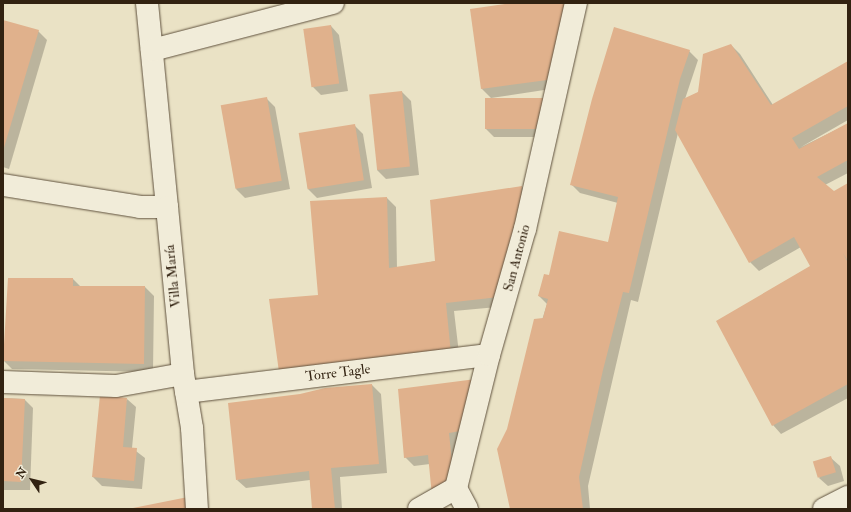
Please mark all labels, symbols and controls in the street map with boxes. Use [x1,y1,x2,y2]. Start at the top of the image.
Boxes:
street label: San Antonio [500,223,534,293]
street label: Villa María [161,244,185,308]
street label: Torre Tagle [305,361,371,385]
north arrow [12,460,52,500]
text: N [14,465,30,481]

